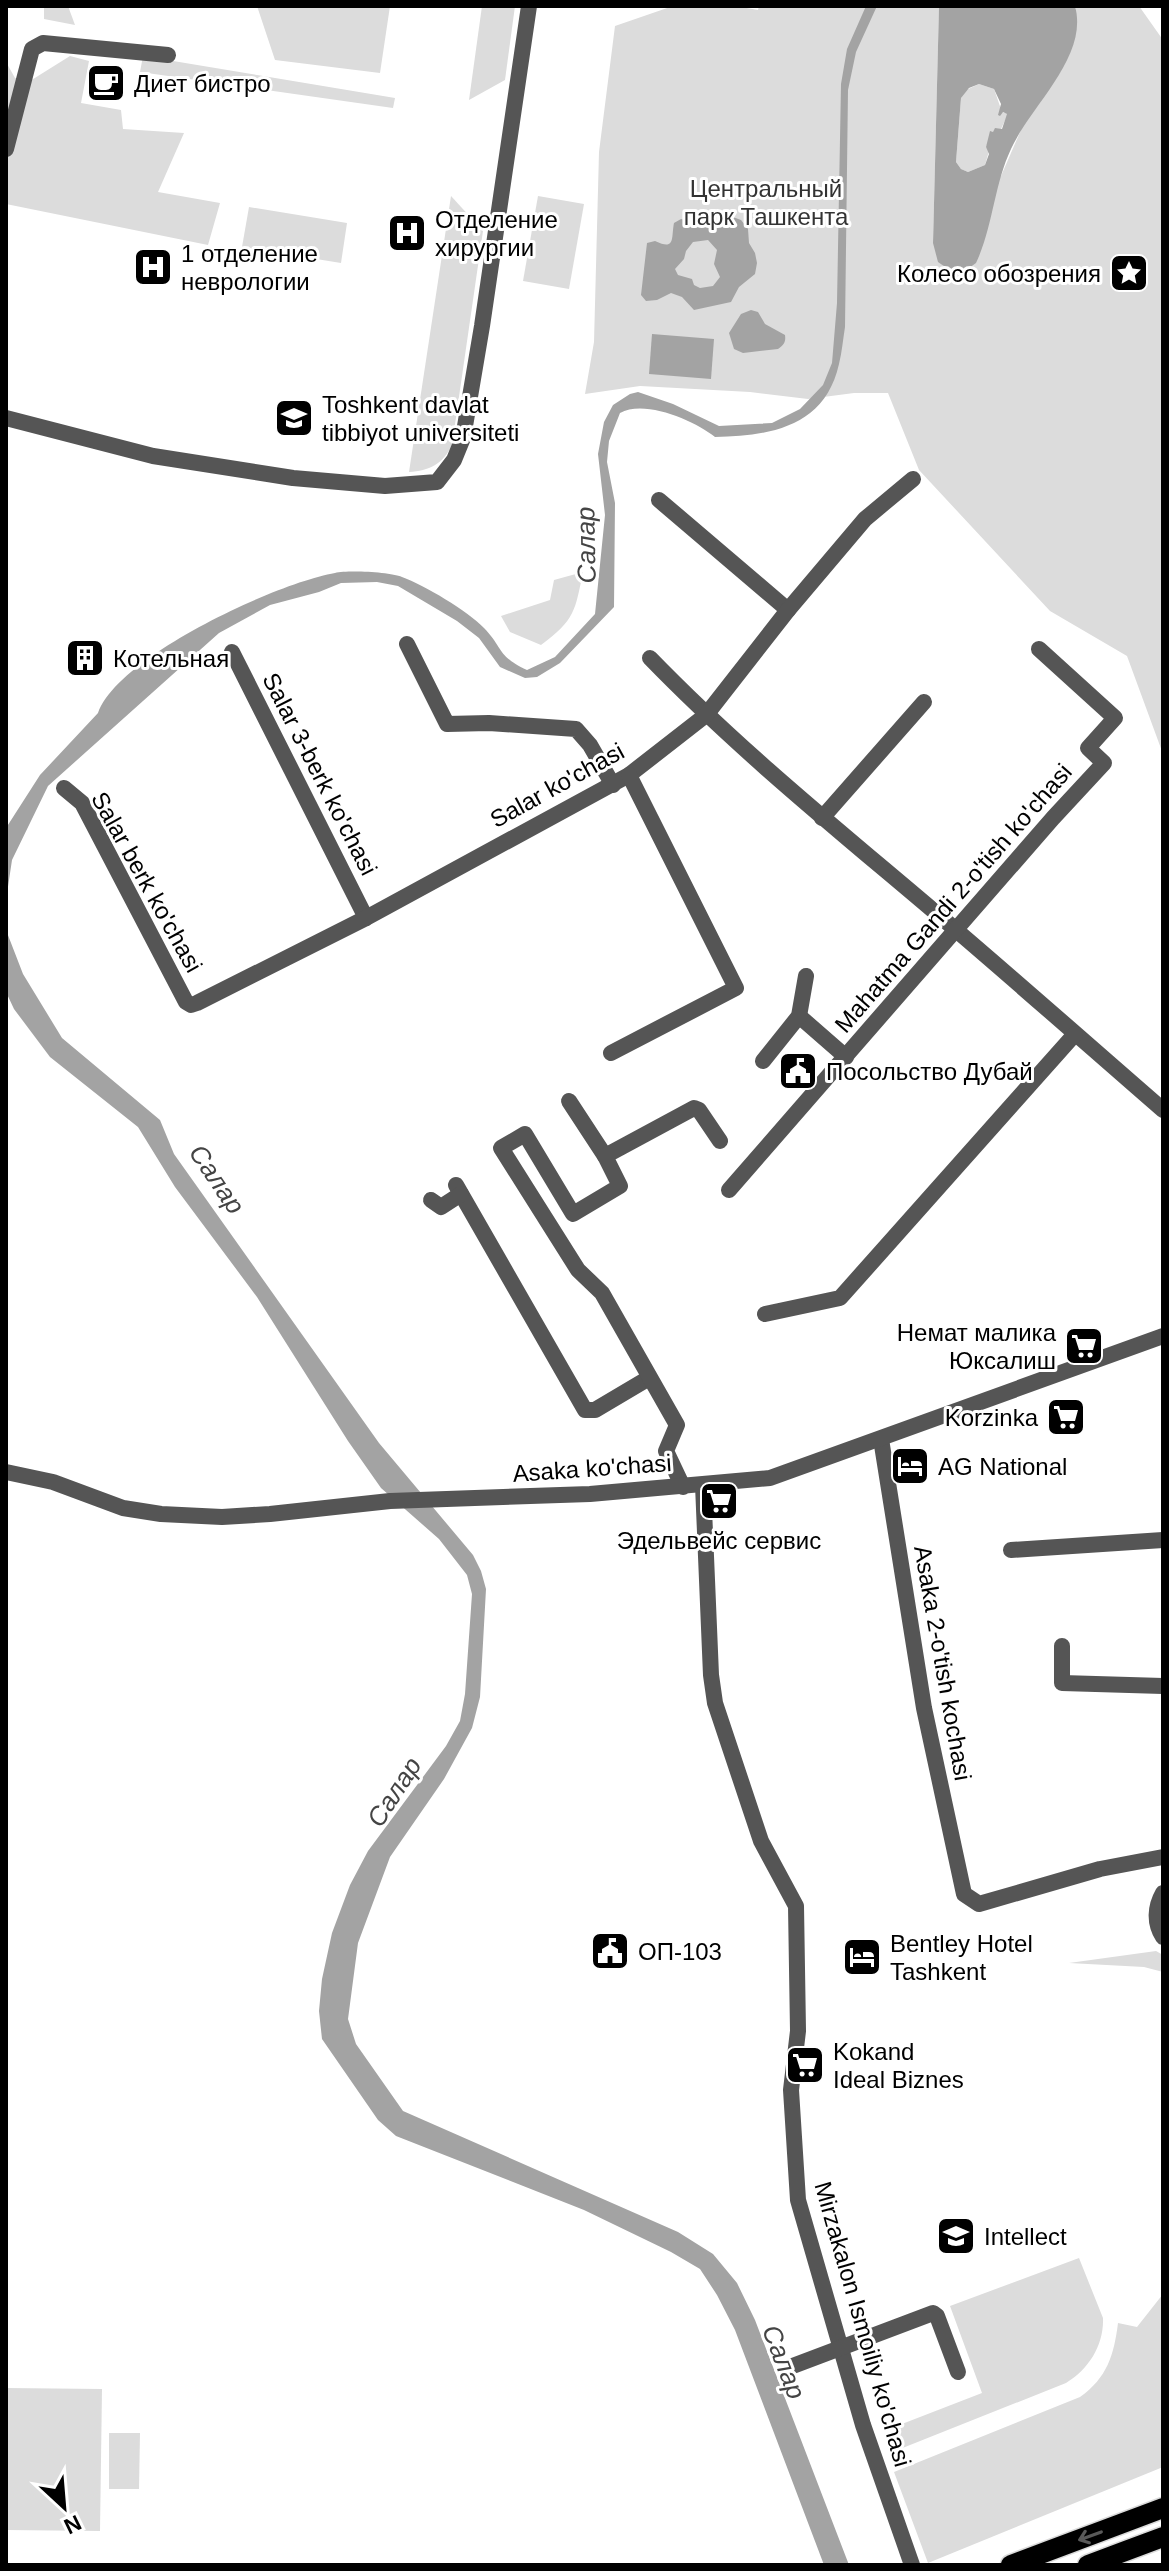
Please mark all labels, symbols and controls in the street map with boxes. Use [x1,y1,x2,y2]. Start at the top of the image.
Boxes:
cafe icon: Диет бистро [85,62,127,104]
place label: Диет бистро [134,70,271,97]
park label: Центральный парк Ташкента [684,175,849,230]
place label: Отделение хирургии [435,206,558,261]
hospital icon: Отделение хирургии [386,212,428,254]
place label: 1 отделение неврологии [181,240,318,295]
hospital icon: 1 отделение неврологии [132,246,174,288]
place icon: Колесо обозрения [1108,252,1150,294]
place label: Колесо обозрения [897,260,1101,287]
place label: Toshkent davlat tibbiyot universiteti [322,391,519,446]
school or university icon: Toshkent davlat tibbiyot universiteti [273,397,315,439]
water label: Салар [570,506,602,584]
building icon: Котельная [64,637,106,679]
place label: Котельная [113,645,229,672]
street label: Salar 3-berk ko'chasi [257,668,383,880]
street label: Salar ko'chasi [485,737,629,833]
street label: Mahatma Gandi 2-o'tish ko'chasi [829,758,1077,1038]
street label: Salar berk ko'chasi [86,787,208,977]
public building icon: Посольство Дубай [777,1050,819,1092]
place label: Посольство Дубай [826,1058,1033,1085]
water label: Салар [183,1139,251,1219]
place label: Немат малика Юксалиш [897,1319,1057,1374]
supermarket icon: Немат малика Юксалиш [1063,1325,1105,1367]
supermarket icon: Korzinka [1045,1396,1087,1438]
place label: Korzinka [945,1404,1039,1431]
hotel icon: AG National [889,1445,931,1487]
street label: Asaka ko'chasi [512,1449,672,1487]
place label: AG National [938,1453,1067,1480]
supermarket icon: Эдельвейс сервис [698,1480,740,1522]
place label: Эдельвейс сервис [617,1527,821,1554]
street label: Asaka 2-o'tish kochasi [909,1543,977,1783]
water label: Салар [360,1752,428,1832]
public building icon: ОП-103 [589,1930,631,1972]
place label: Bentley Hotel Tashkent [890,1930,1033,1985]
hotel icon: Bentley Hotel Tashkent [841,1936,883,1978]
place label: ОП-103 [638,1938,722,1965]
place label: Kokand Ideal Biznes [833,2038,964,2093]
supermarket icon: Kokand Ideal Biznes [784,2044,826,2086]
street label: Mirzakalon Ismoiliy ko'chasi [809,2178,917,2470]
school or university icon: Intellect [935,2215,977,2257]
place label: Intellect [984,2223,1067,2250]
water label: Салар [756,2321,812,2403]
north arrow [24,2467,104,2547]
text: N [60,2510,85,2539]
one-way arrow [1078,2529,1103,2544]

